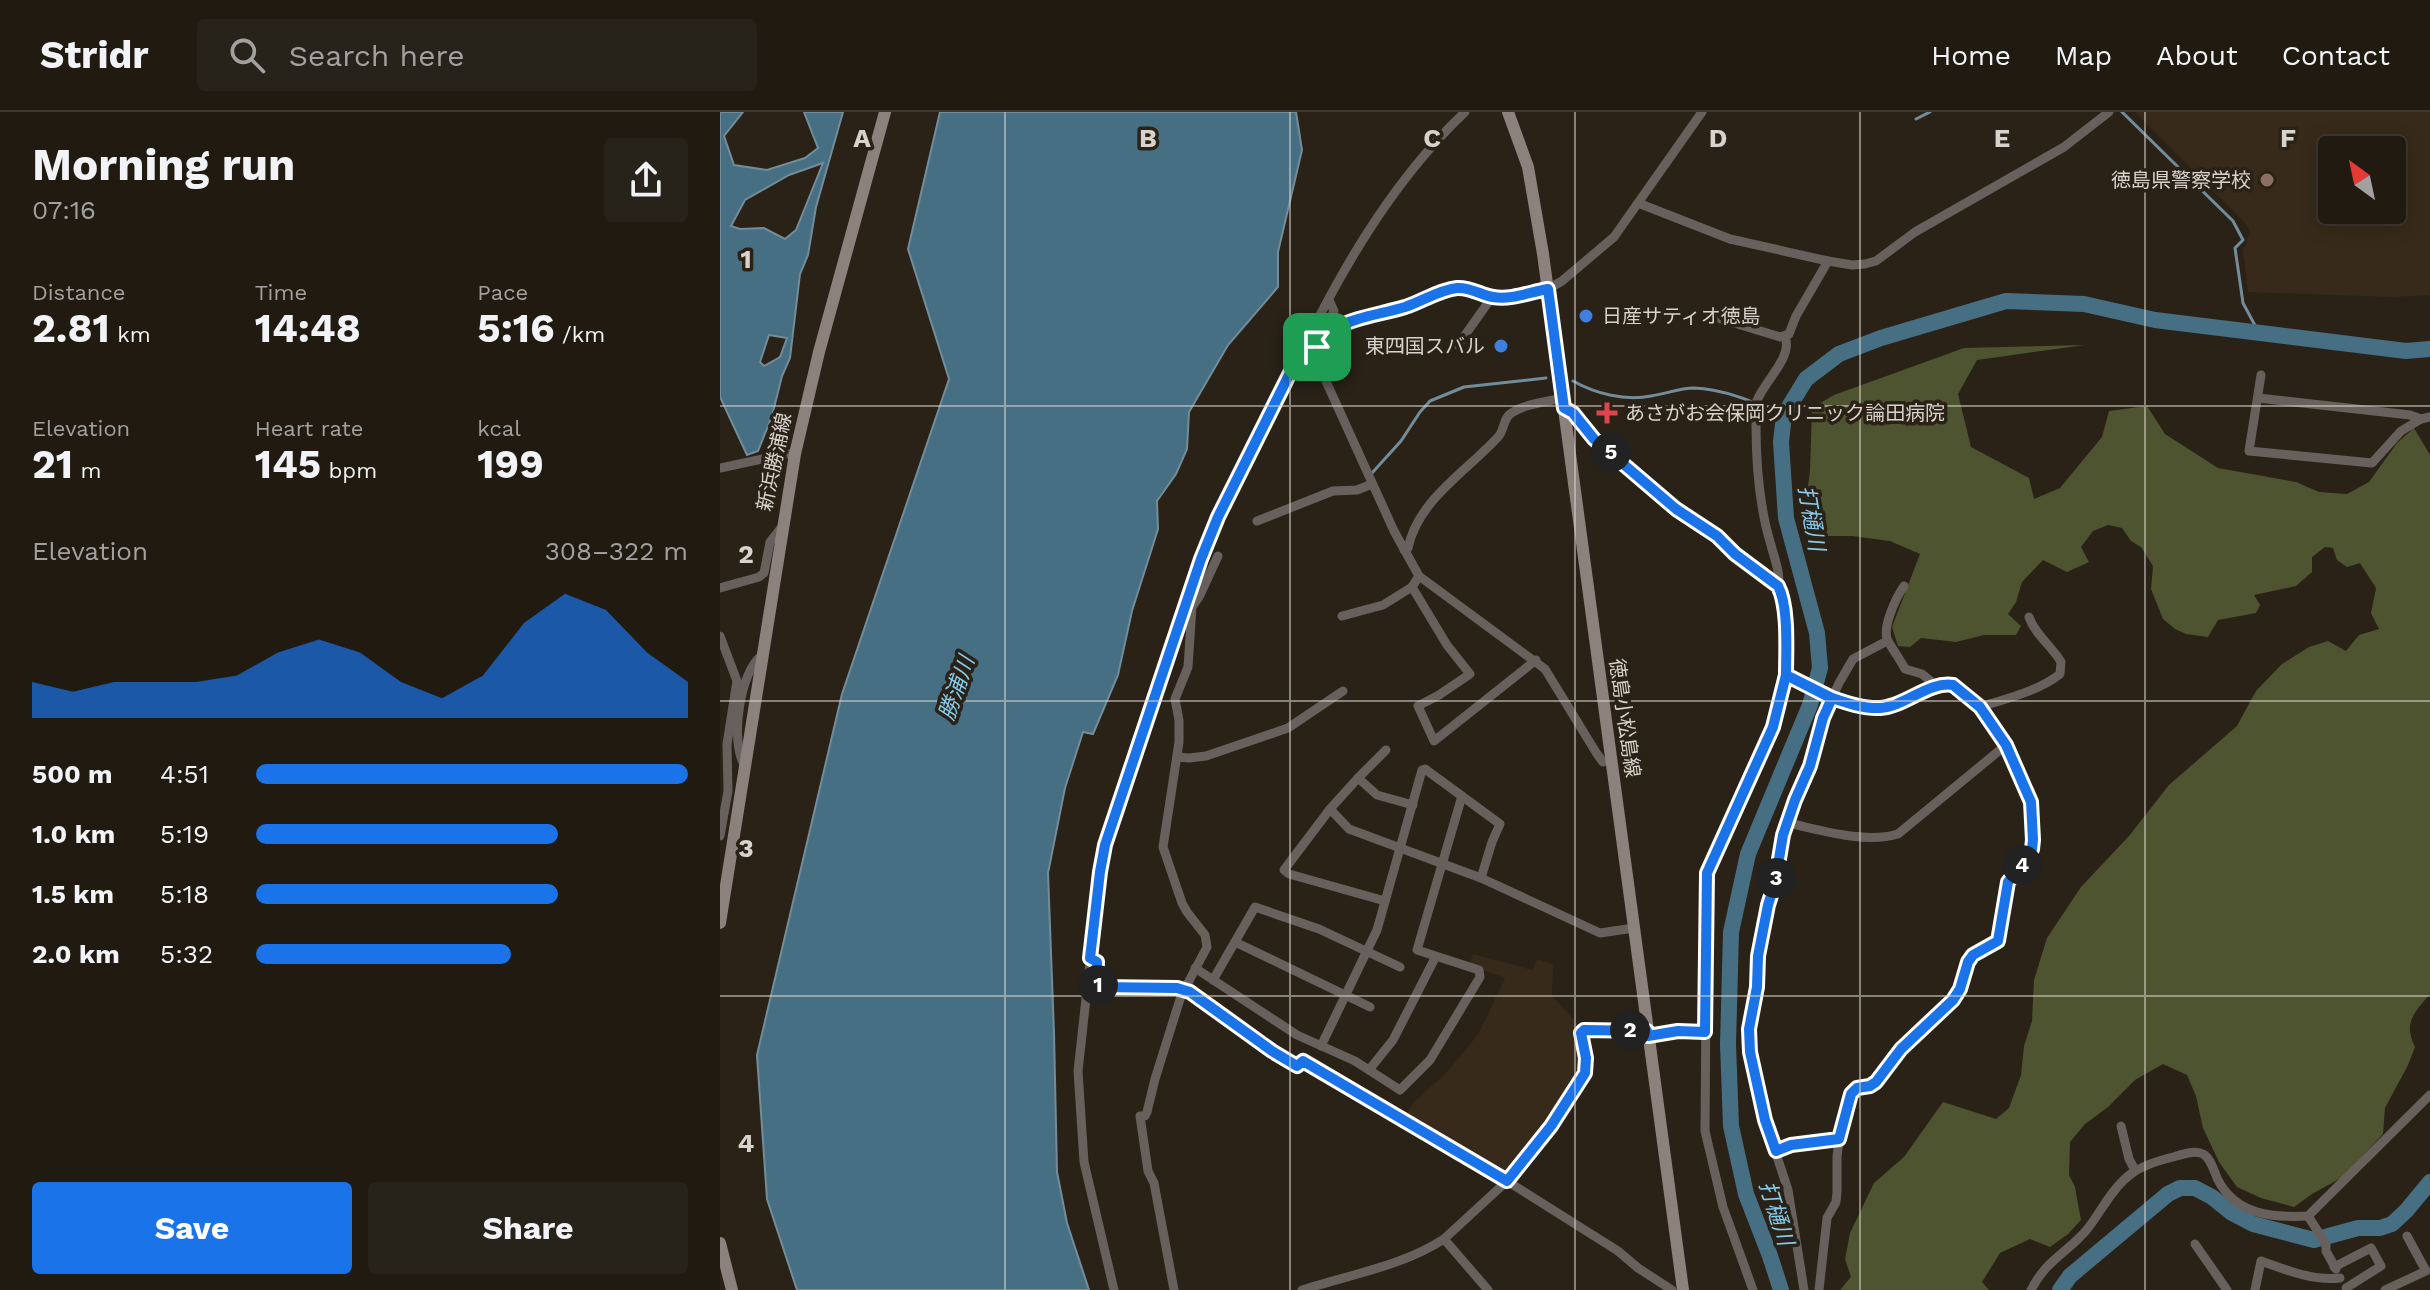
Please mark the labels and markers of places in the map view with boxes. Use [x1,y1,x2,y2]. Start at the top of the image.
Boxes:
place label: 徳島県警察学校 [2111,168,2251,192]
marker: 徳島県警察学校 [2258,171,2276,189]
place label: 日産サティオ徳島 [1602,304,1761,328]
marker: 日産サティオ徳島 [1577,307,1595,325]
pin [1283,313,1351,381]
place label: 東四国スバル [1365,334,1485,358]
marker: 東四国スバル [1492,337,1510,355]
place label: あさがお会保岡クリニック論田病院 [1625,401,1945,425]
marker: あさがお会保岡クリニック論田病院 [1596,402,1618,424]
pin: 5 [1591,432,1631,472]
pin: 4 [2002,845,2042,885]
pin: 3 [1756,858,1796,898]
pin: 1 [1078,965,1118,1005]
pin: 2 [1610,1010,1650,1050]

